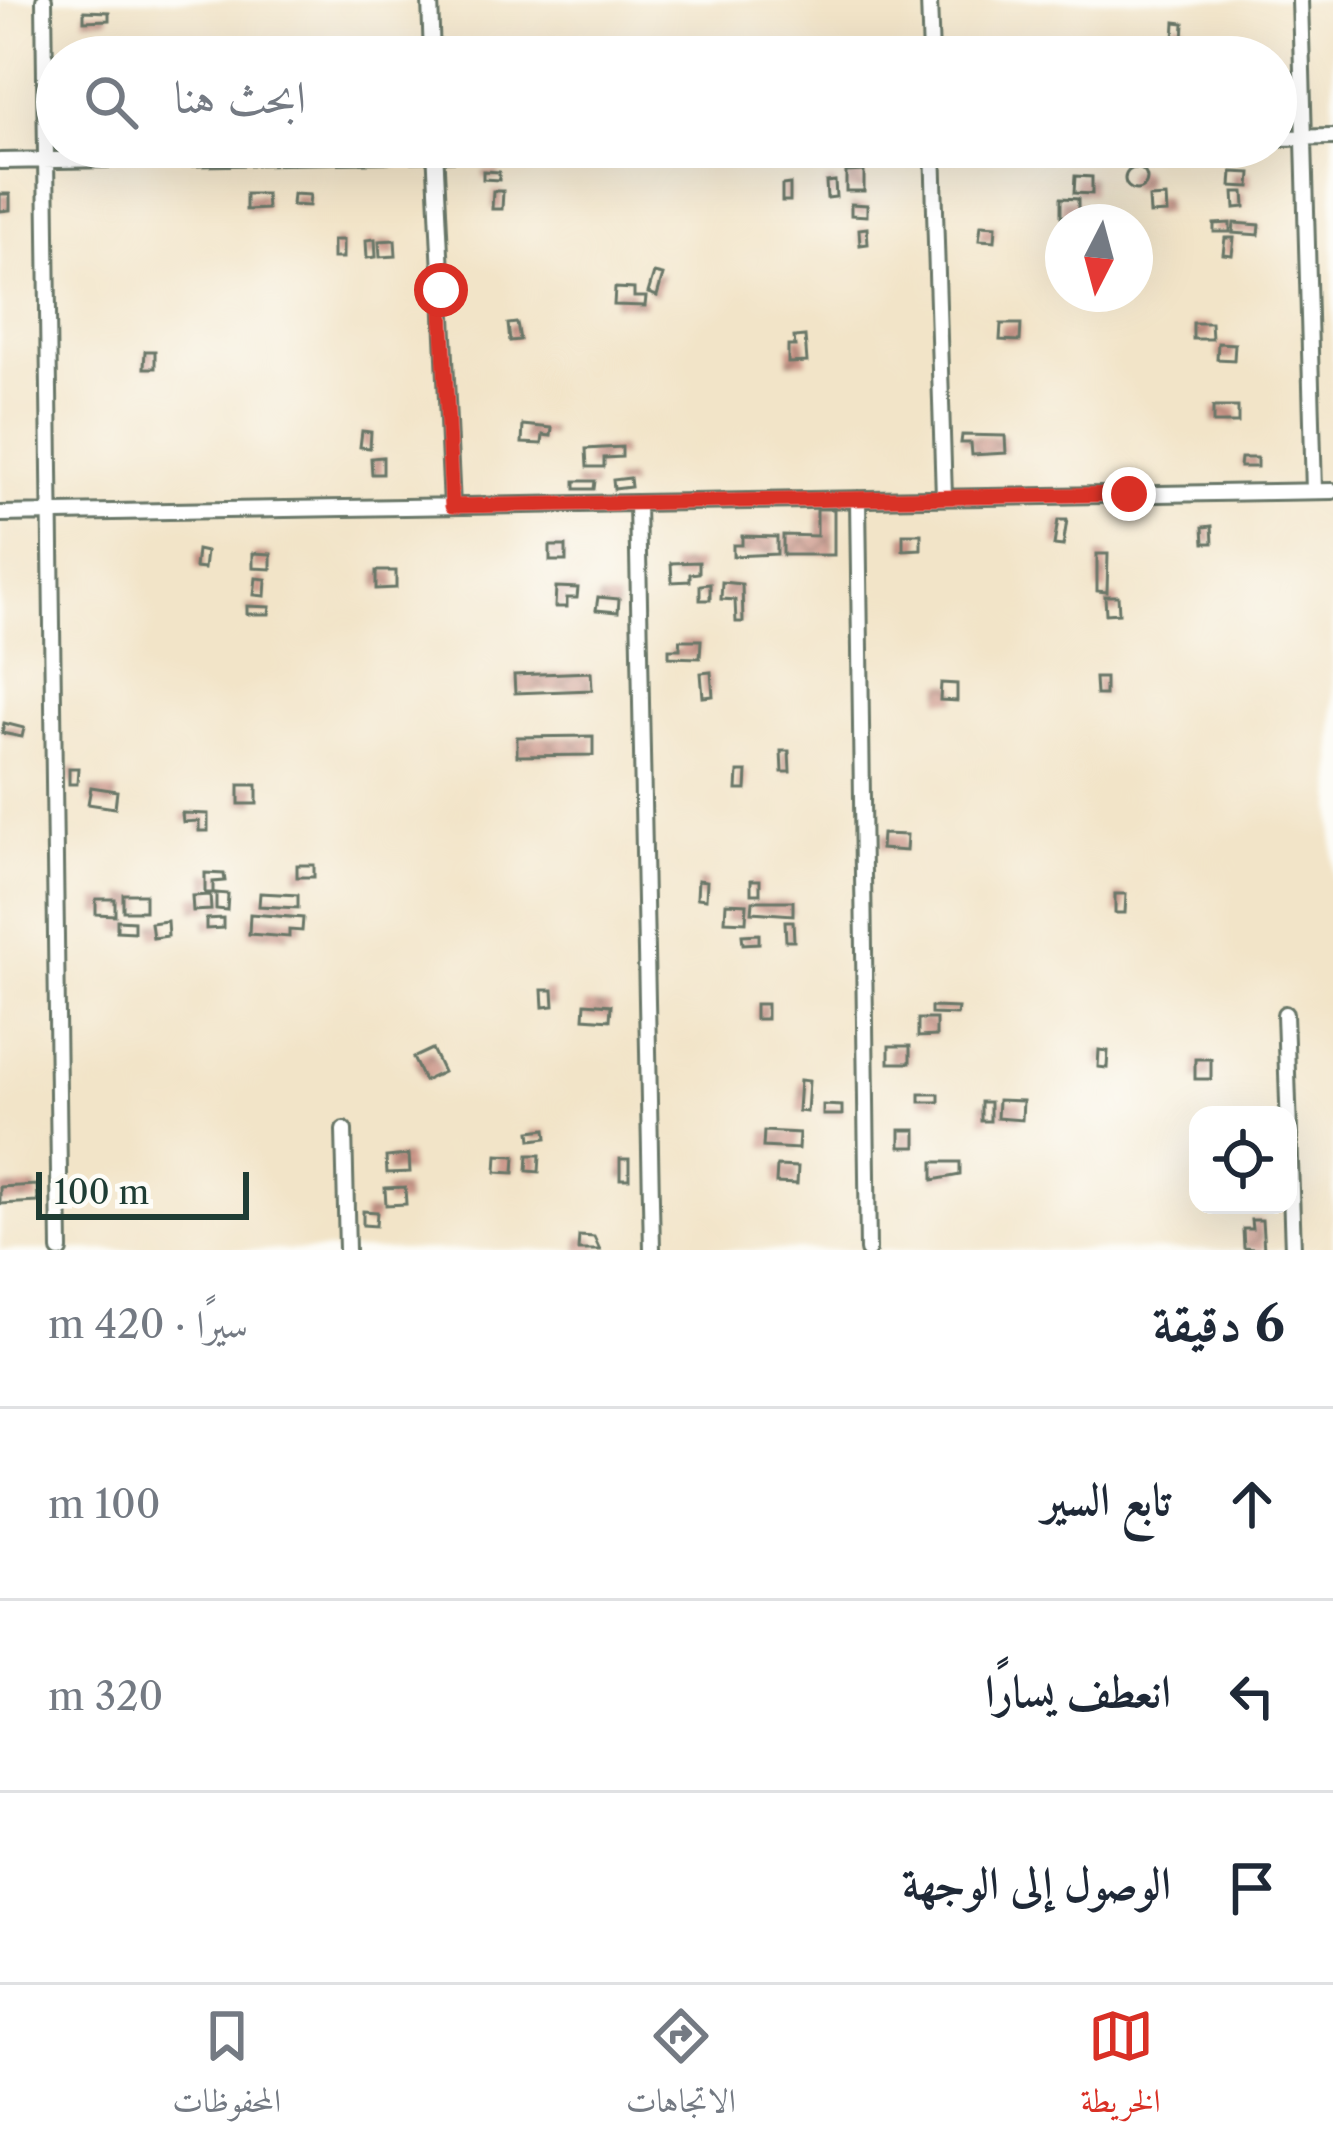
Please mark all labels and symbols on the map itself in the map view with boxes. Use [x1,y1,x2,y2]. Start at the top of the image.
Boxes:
north arrow [1045,204,1153,312]
route start [414,263,468,317]
route end [1102,467,1156,521]
scale bar [36,1166,249,1219]

